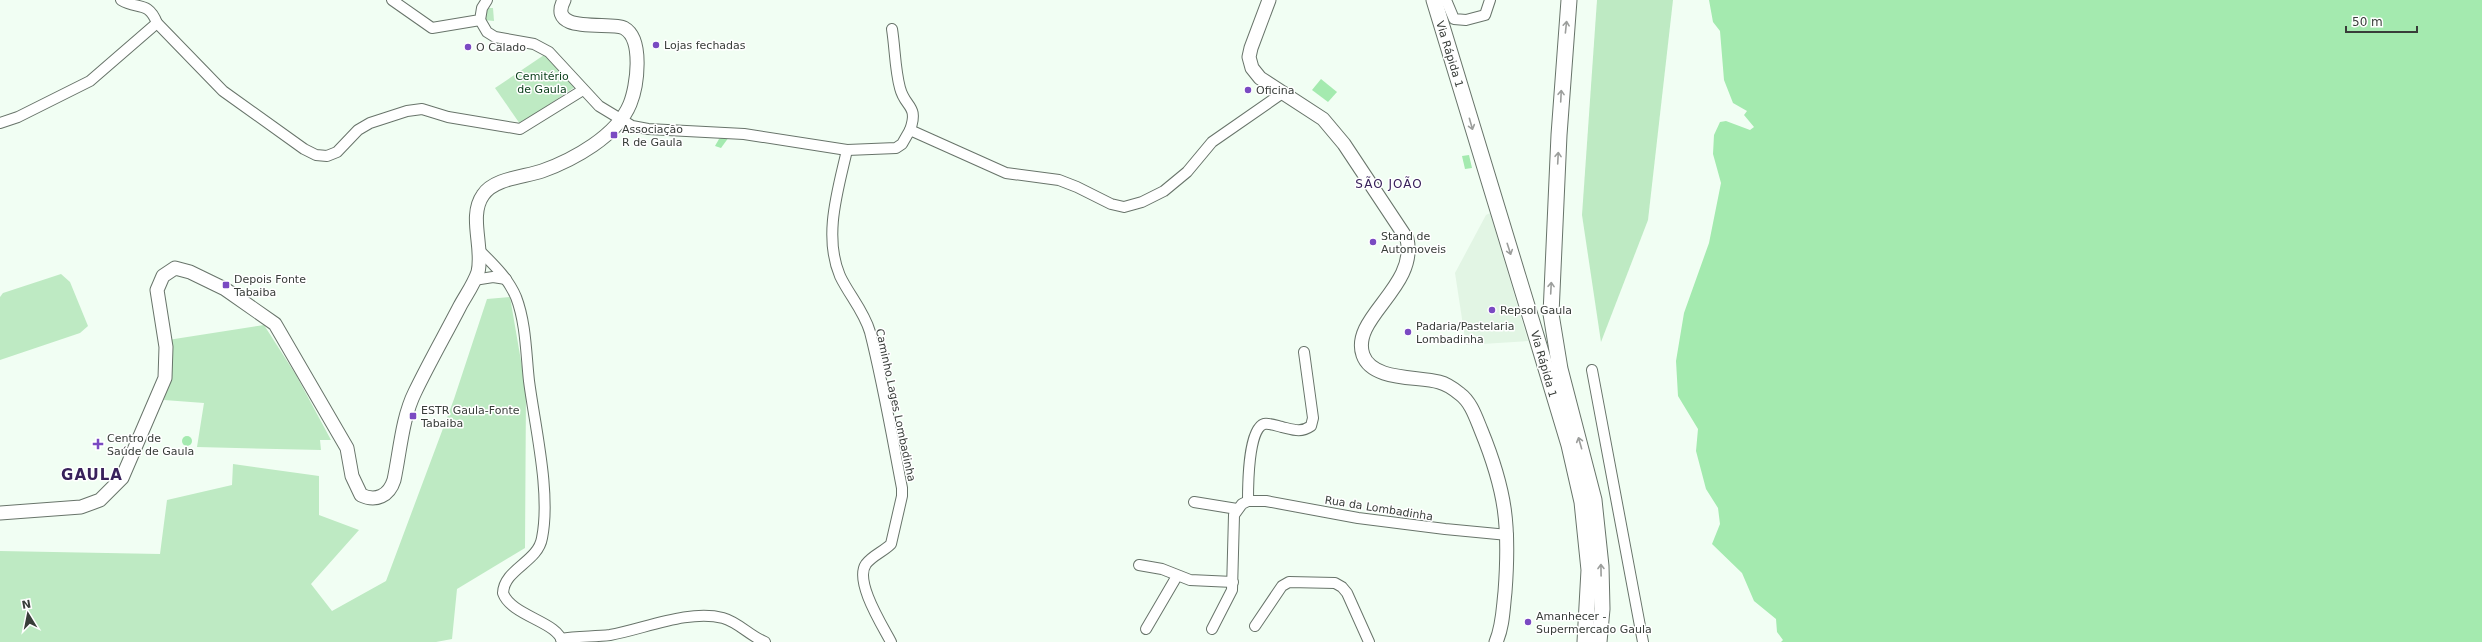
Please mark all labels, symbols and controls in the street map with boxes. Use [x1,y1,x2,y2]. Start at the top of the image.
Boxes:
scale bar [2346,8,2417,34]
text: 50 m [2352,15,2383,29]
street label: Via Rápida 1 [1433,19,1466,89]
one-way arrow [1562,21,1570,34]
place label: Lojas fechadas [664,39,746,52]
marker: Lojas fechadas [651,40,661,50]
place label: O Calado [476,41,526,54]
marker: O Calado [463,42,473,52]
park label: Cemitério de Gaula [515,70,569,96]
place label: Oficina [1256,84,1294,97]
marker: Oficina [1243,85,1253,95]
one-way arrow [1557,90,1565,103]
one-way arrow [1468,118,1476,131]
place label: Associação R de Gaula [622,123,683,149]
marker: Associação R de Gaula [609,130,619,140]
one-way arrow [1554,152,1561,165]
district label: SÃO JOÃO [1355,176,1423,191]
place label: Stand de Automoveis [1381,230,1446,256]
marker: Stand de Automoveis [1368,237,1378,247]
one-way arrow [1506,242,1513,255]
place label: Depois Fonte Tabaiba [233,273,306,299]
marker: Depois Fonte Tabaiba [221,280,231,290]
one-way arrow [1548,282,1555,295]
place label: Repsol Gaula [1500,304,1572,317]
marker: Repsol Gaula [1487,305,1497,315]
place label: Padaria/Pastelaria Lombadinha [1416,320,1514,346]
street label: Caminho Lages Lombadinha [873,327,918,483]
marker: Padaria/Pastelaria Lombadinha [1403,327,1413,337]
street label: Via Rápida 1 [1528,329,1559,399]
place label: ESTR Gaula-Fonte Tabaiba [420,404,520,430]
marker: ESTR Gaula-Fonte Tabaiba [408,411,418,421]
place label: Centro de Saúde de Gaula [107,432,194,458]
one-way arrow [1576,436,1583,449]
marker: Centro de Saúde de Gaula [92,438,104,450]
district label: GAULA [61,466,123,484]
street label: Rua da Lombadinha [1324,494,1434,523]
one-way arrow [1597,564,1605,577]
north arrow [8,594,48,634]
text: N [21,597,32,612]
place label: Amanhecer - Supermercado Gaula [1536,610,1652,636]
marker: Amanhecer - Supermercado Gaula [1523,617,1533,627]

